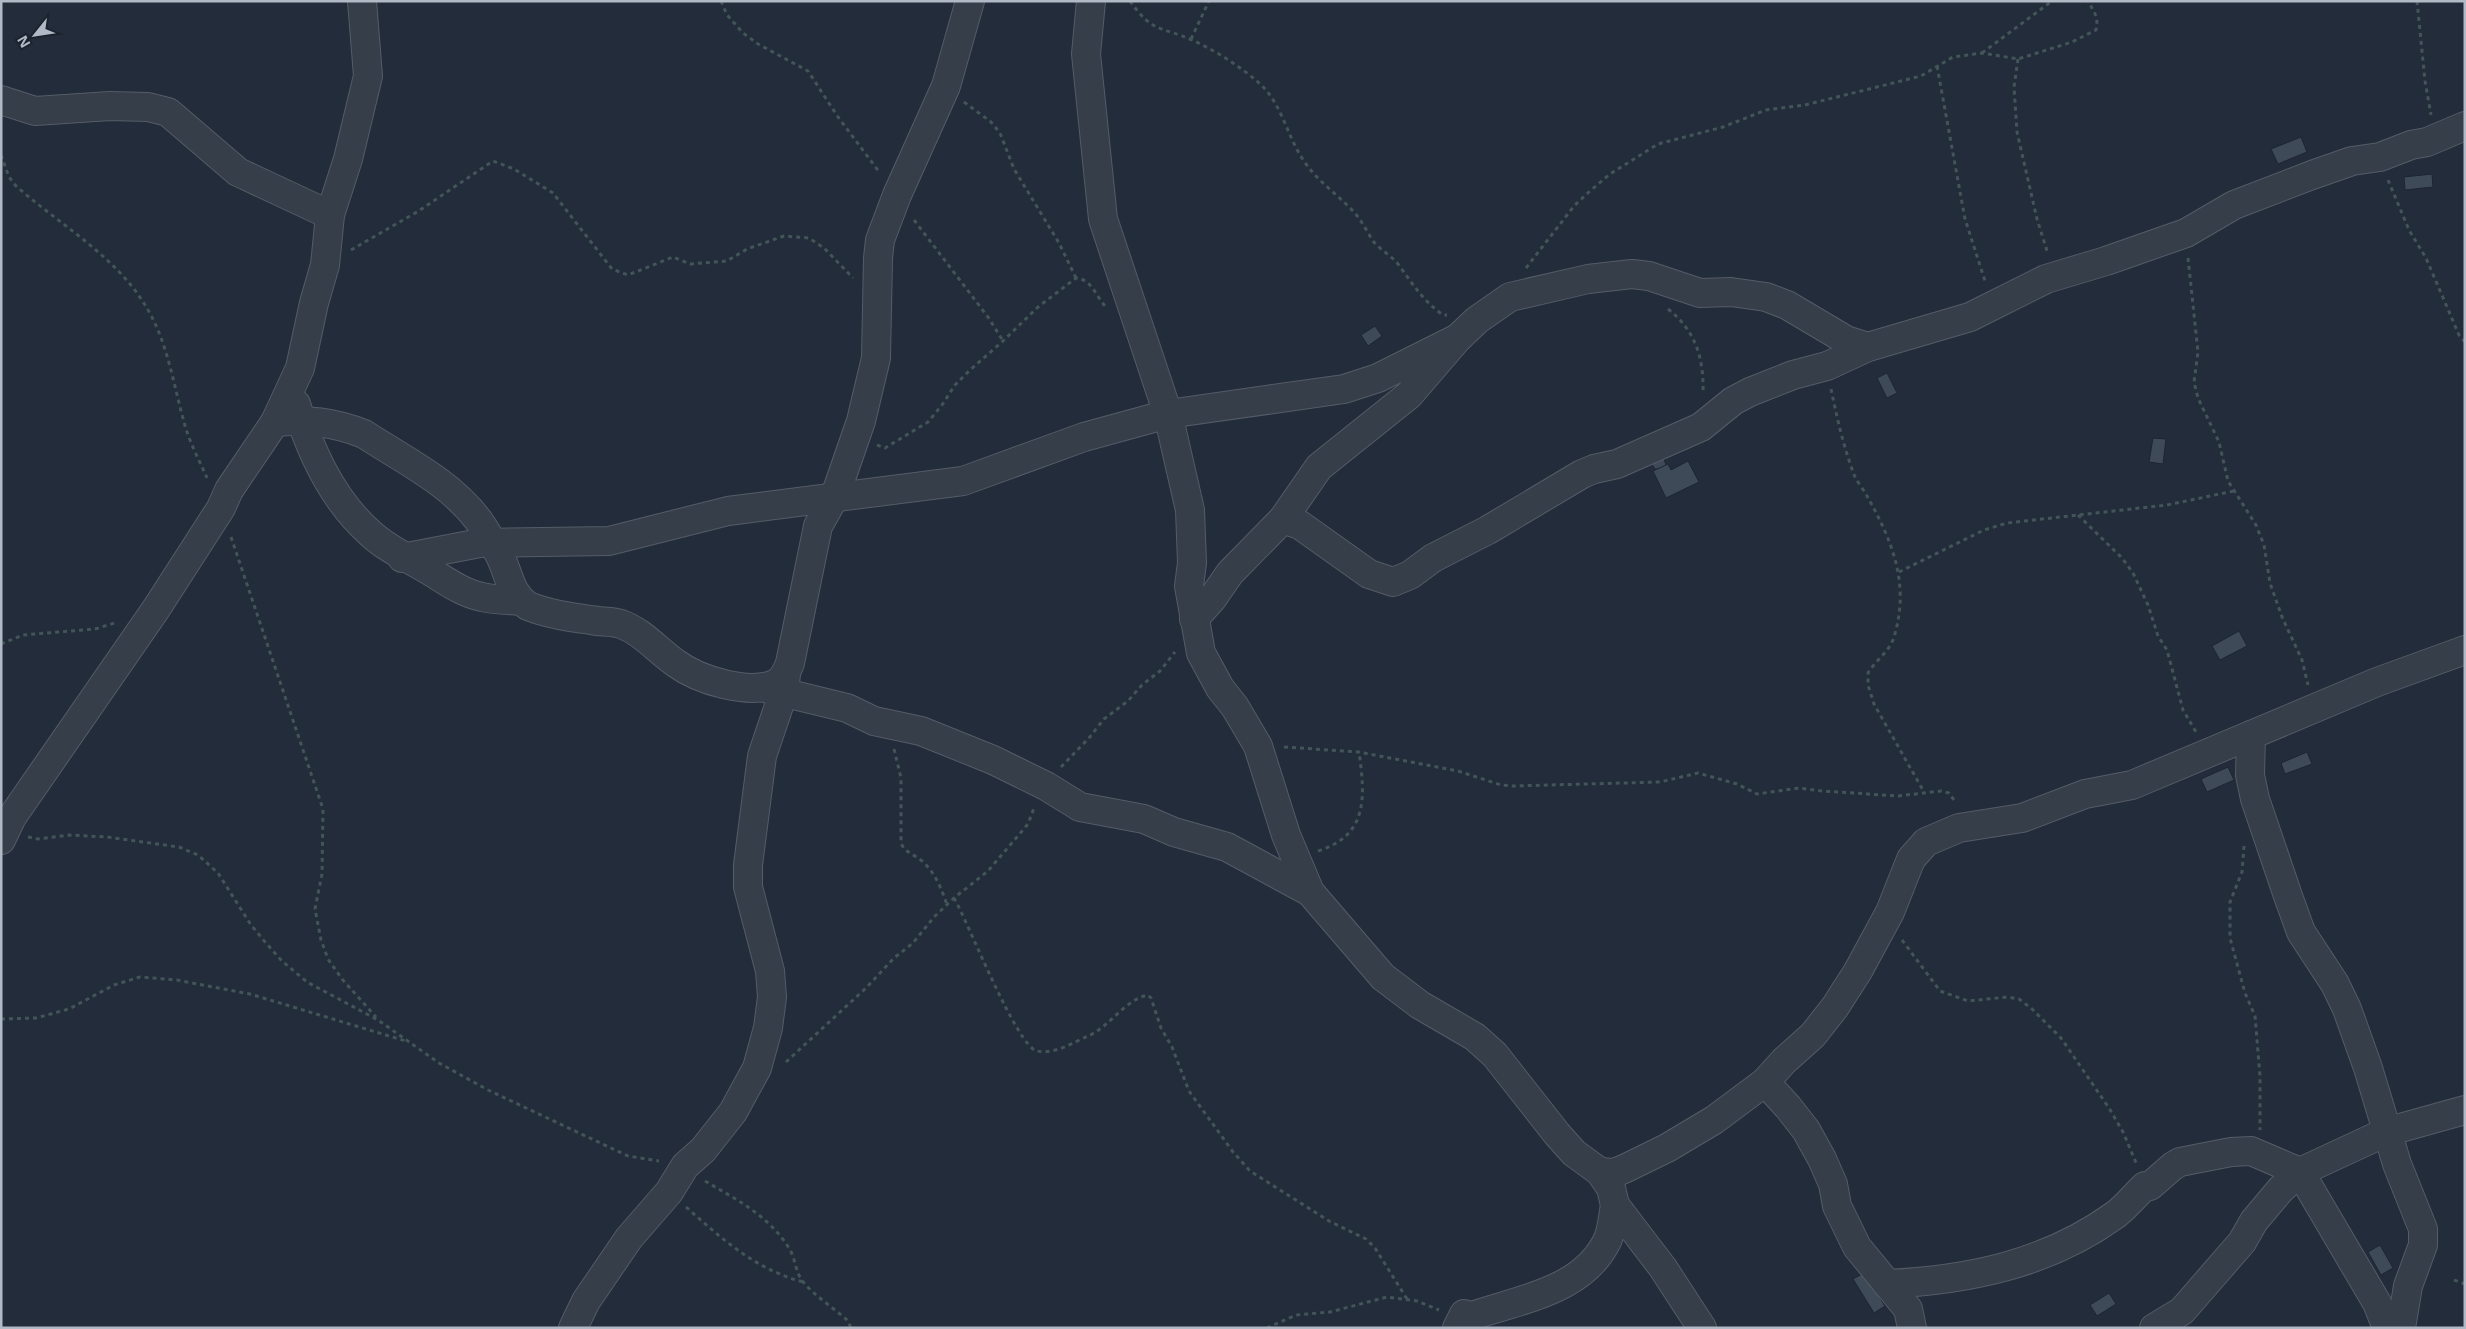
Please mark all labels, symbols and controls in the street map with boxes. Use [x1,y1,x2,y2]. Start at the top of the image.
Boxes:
north arrow [10,10,60,60]
text: N [12,32,34,51]

